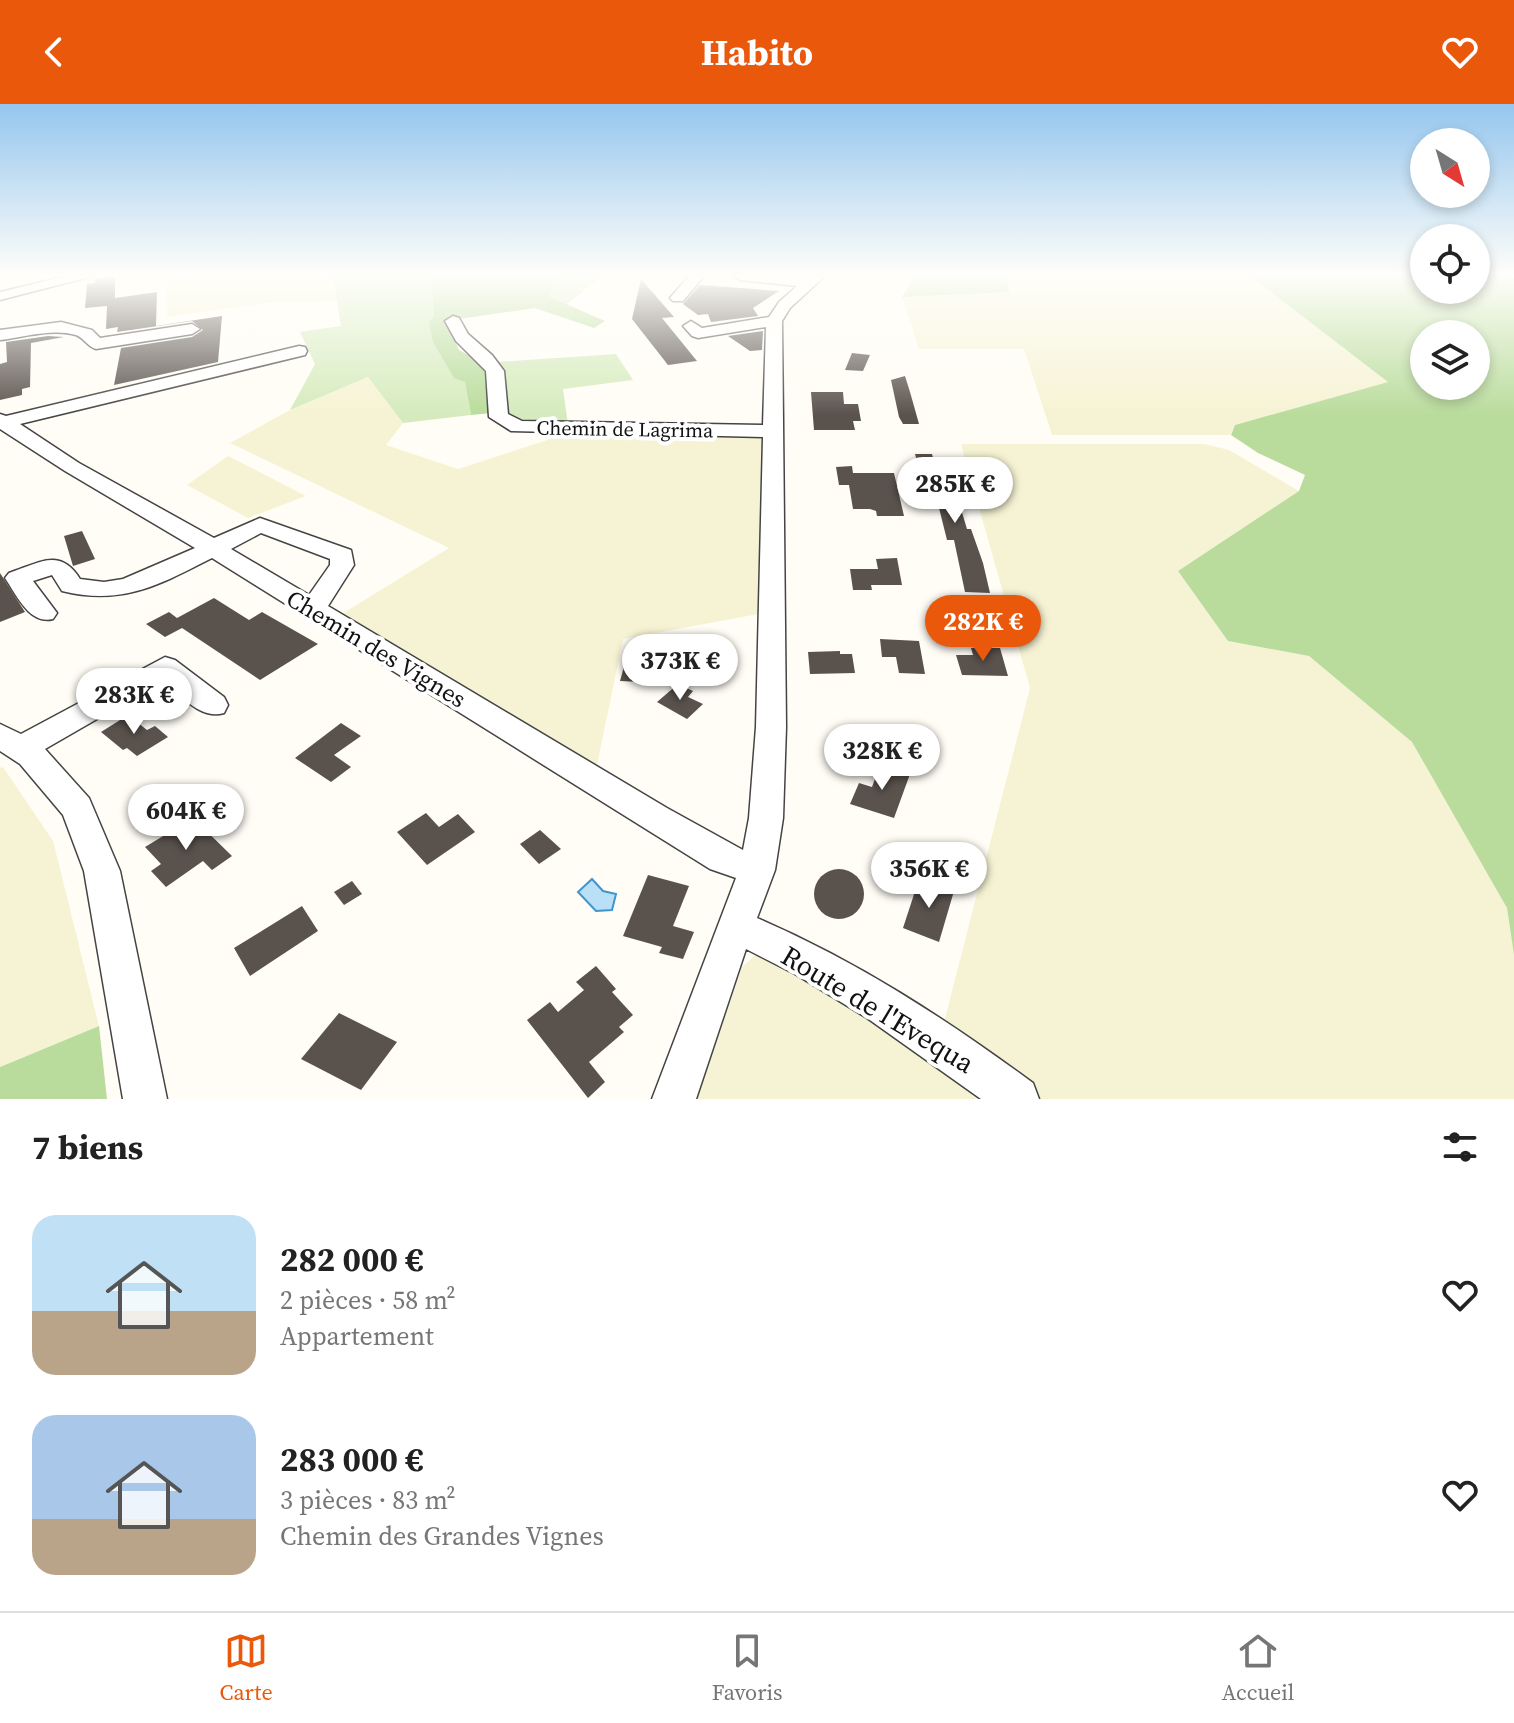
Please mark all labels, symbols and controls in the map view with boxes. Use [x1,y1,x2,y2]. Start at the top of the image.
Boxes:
text: Habito [701,28,813,77]
icon: back [32,30,76,74]
icon: heart [1438,30,1482,74]
north arrow [1410,128,1490,208]
map controls [1410,128,1490,400]
button: locate [1410,224,1490,304]
button: layers [1410,320,1490,400]
street label: Chemin de Lagrima [536,413,714,445]
pin: 285K € [890,457,1020,525]
text: 285K € [915,465,995,501]
street label: Chemin des Vignes [280,582,472,715]
pin: 282K € [918,595,1048,663]
text: 282K € [943,603,1023,639]
pin: 373K € [615,634,745,702]
text: 373K € [640,642,720,678]
pin: 283K € [69,668,199,736]
text: 283K € [94,676,174,712]
pin: 328K € [817,724,947,792]
text: 328K € [842,732,922,768]
pin: 604K € [121,784,251,852]
text: 604K € [146,792,226,828]
pin: 356K € [864,842,994,910]
text: 356K € [889,850,969,886]
street label: Route de l'Evequa [774,936,982,1082]
text: 7 biens [32,1124,143,1170]
icon: filters [1438,1125,1482,1169]
text: 282 000 € [280,1236,424,1282]
icon: home [96,1247,192,1343]
icon: heart [1438,1273,1482,1317]
text: 2 pièces · 58 m² [280,1282,456,1318]
text: Appartement [280,1318,434,1354]
text: 283 000 € [280,1436,424,1482]
icon: home [96,1447,192,1543]
icon: heart [1438,1473,1482,1517]
text: 3 pièces · 83 m² [280,1482,456,1518]
text: Chemin des Grandes Vignes [280,1518,604,1554]
tab: Carte [220,1629,273,1707]
tab: Favoris [712,1629,783,1707]
tab: Accueil [1222,1629,1294,1707]

